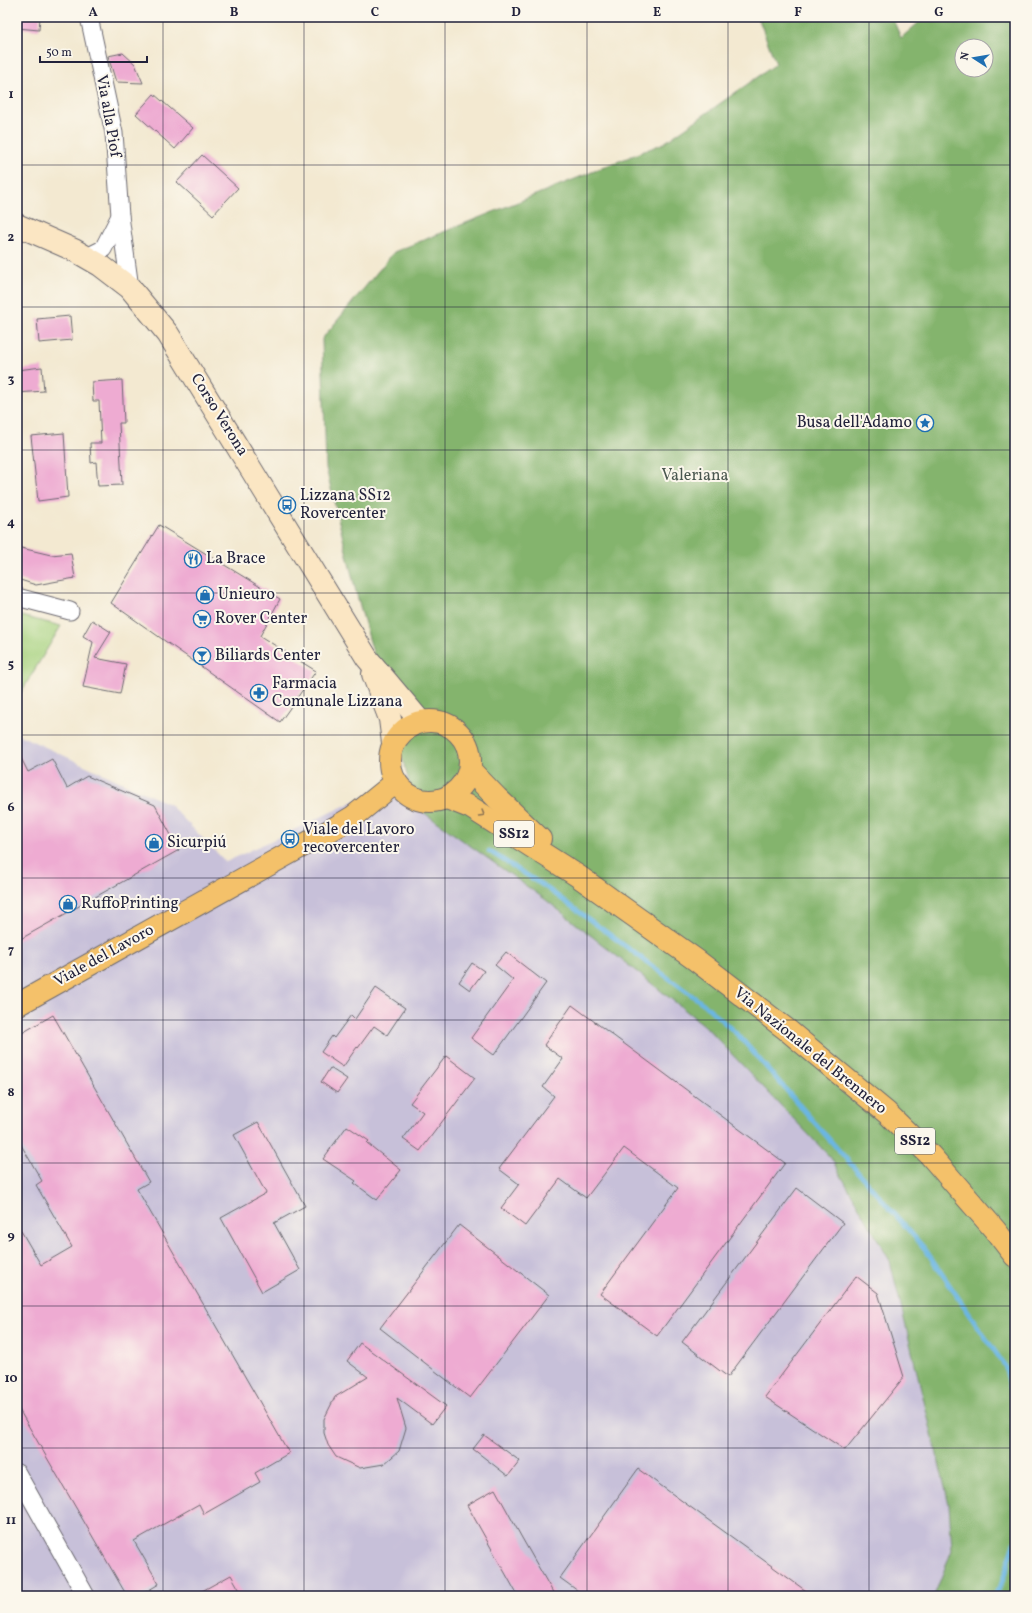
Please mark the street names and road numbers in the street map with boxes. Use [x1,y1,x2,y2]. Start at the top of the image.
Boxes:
street label: Via alla Piof [90,73,126,160]
street label: Corso Verona [185,370,253,461]
road number: SS12 [494,821,534,847]
street label: Viale del Lavoro [50,919,158,993]
street label: Via Nazionale del Brennero [729,982,891,1120]
road number: SS12 [895,1128,935,1154]

